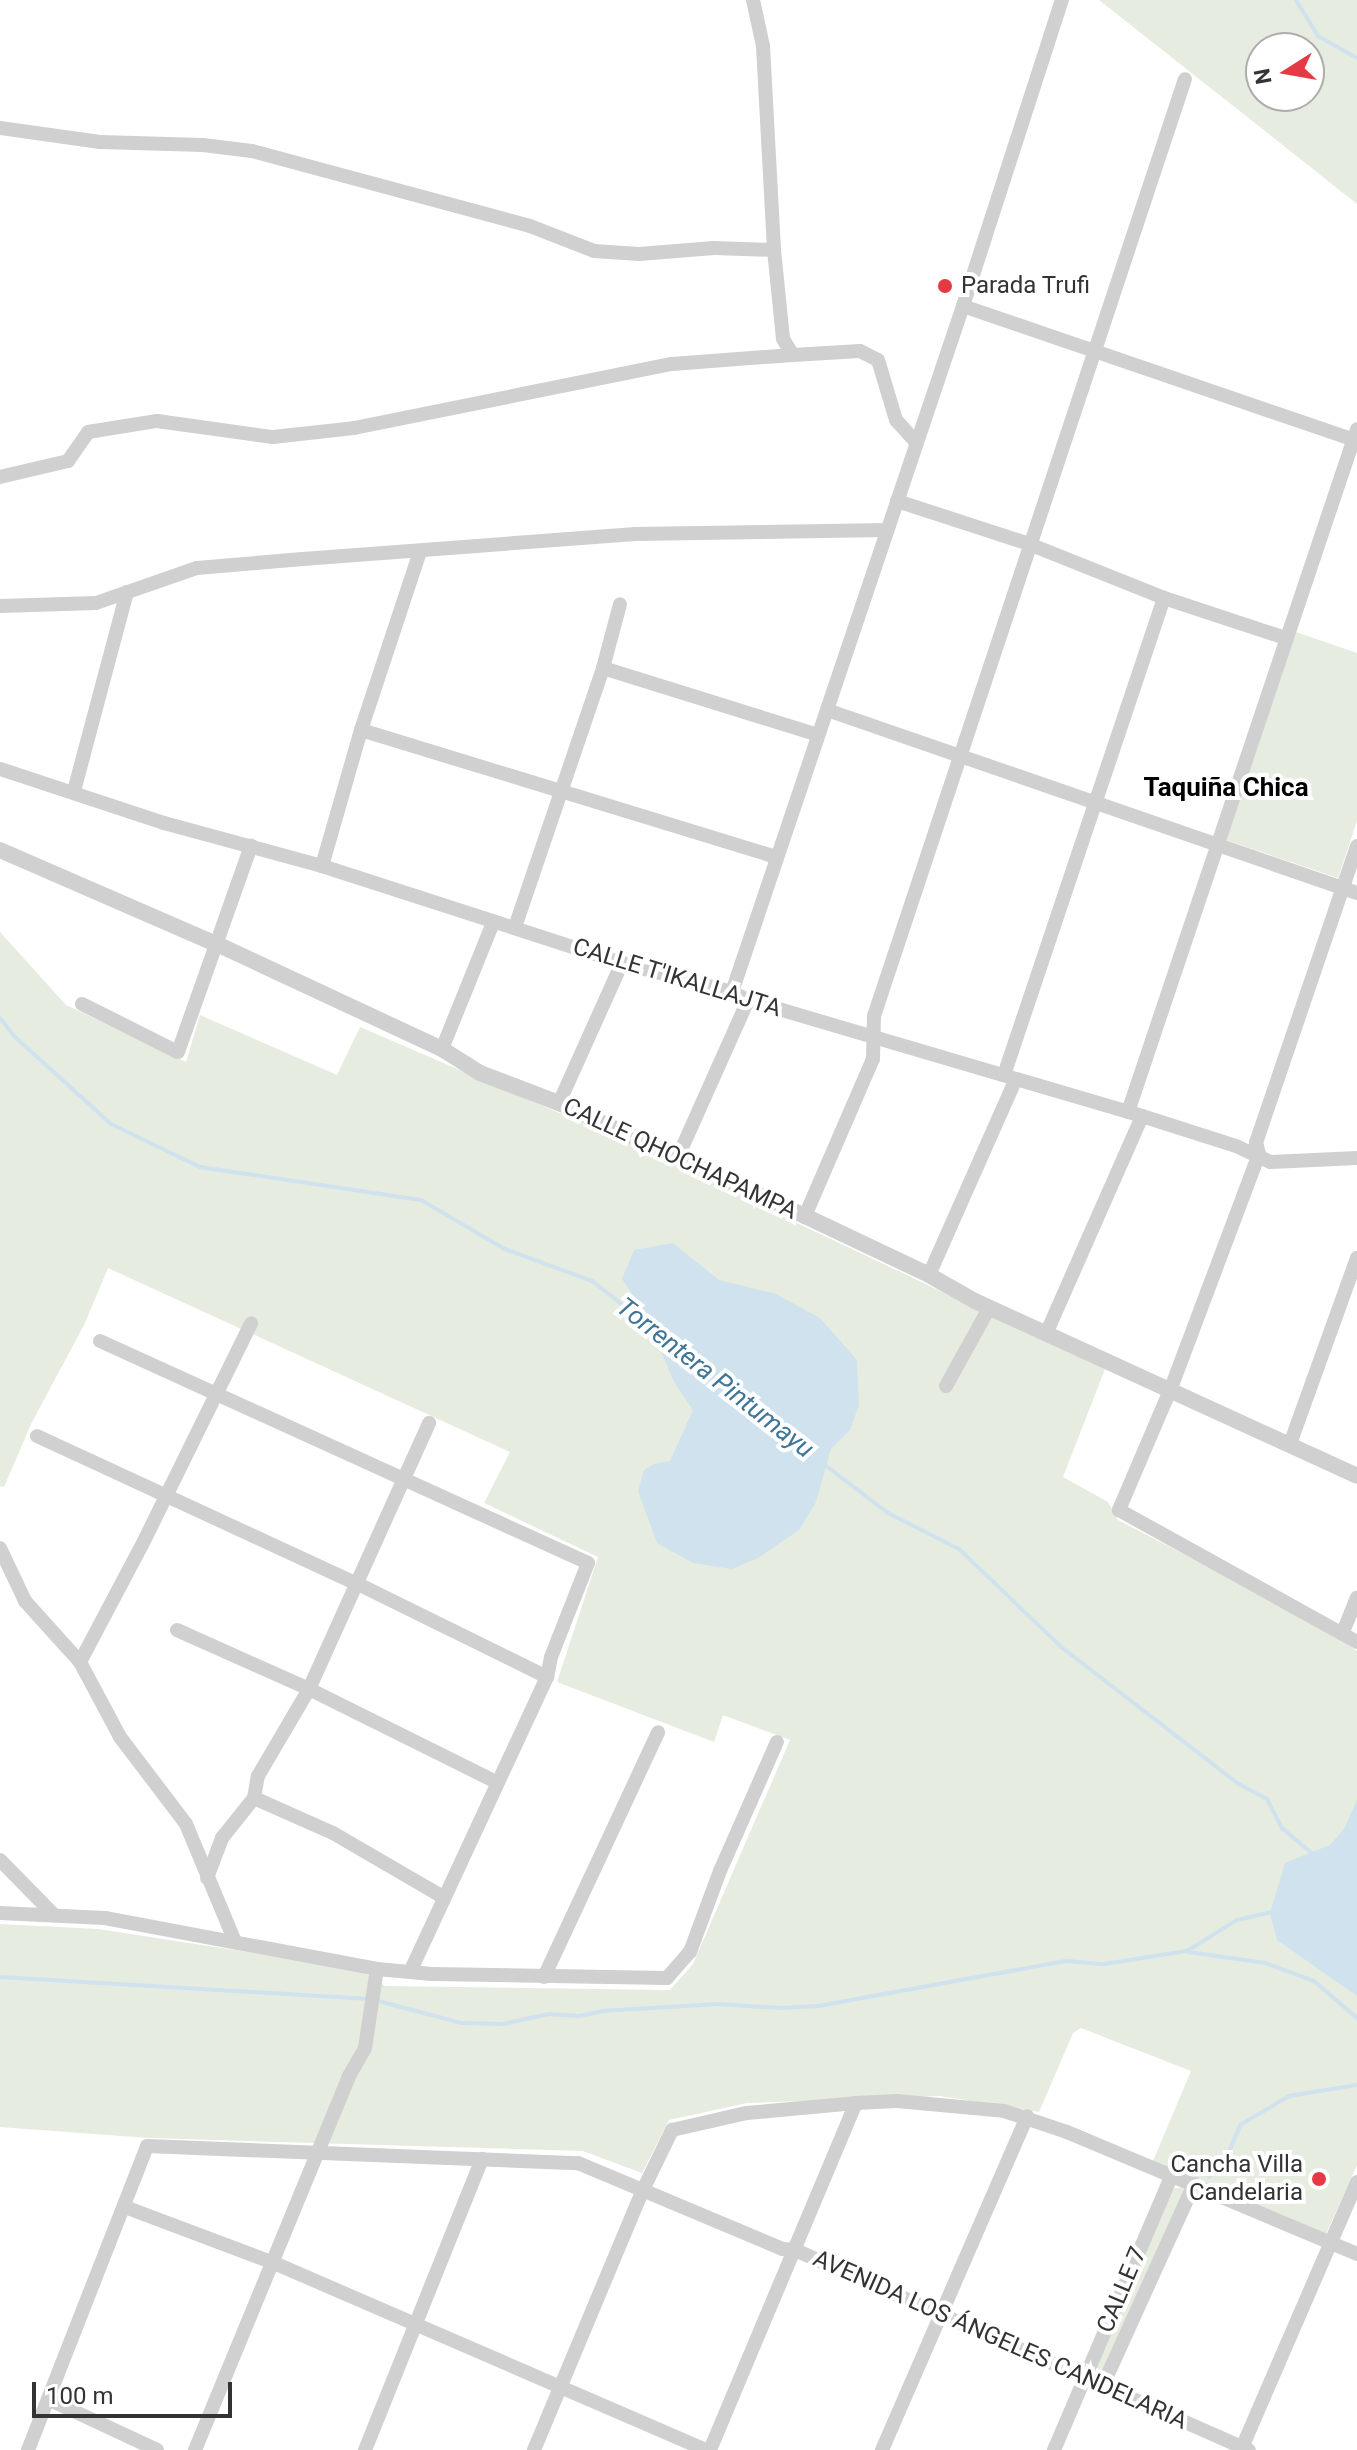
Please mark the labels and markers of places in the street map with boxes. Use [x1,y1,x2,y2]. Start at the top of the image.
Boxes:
place label: Parada Trufi [961,272,1090,300]
marker: Parada Trufi [936,277,954,295]
place label: Cancha Villa Candelaria [1170,2151,1303,2207]
marker: Cancha Villa Candelaria [1310,2170,1328,2188]

